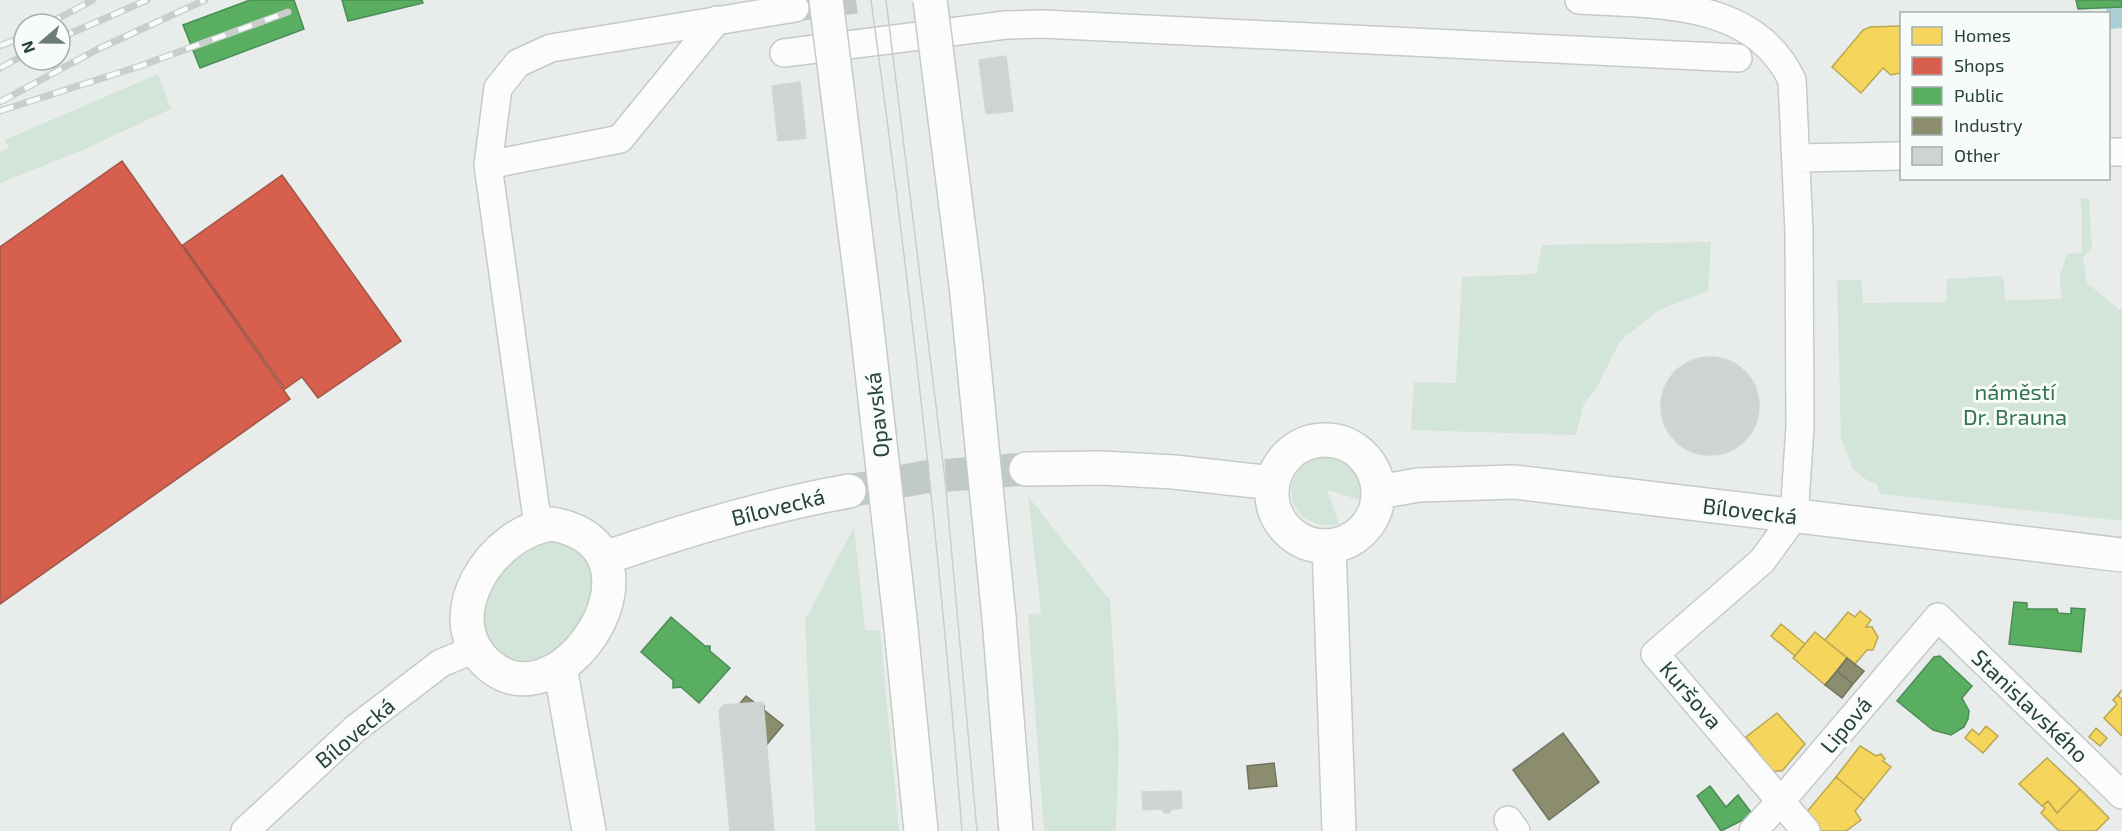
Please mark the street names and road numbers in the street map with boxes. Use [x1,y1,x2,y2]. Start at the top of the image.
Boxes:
street label: Opavská [859,371,893,459]
street label: Bílovecká [728,482,827,530]
street label: Bílovecká [1701,491,1799,529]
street label: Stanislavského [1967,643,2094,767]
street label: Kuršova [1655,655,1728,734]
street label: Lipová [1814,691,1876,758]
street label: Bílovecká [309,692,399,773]

